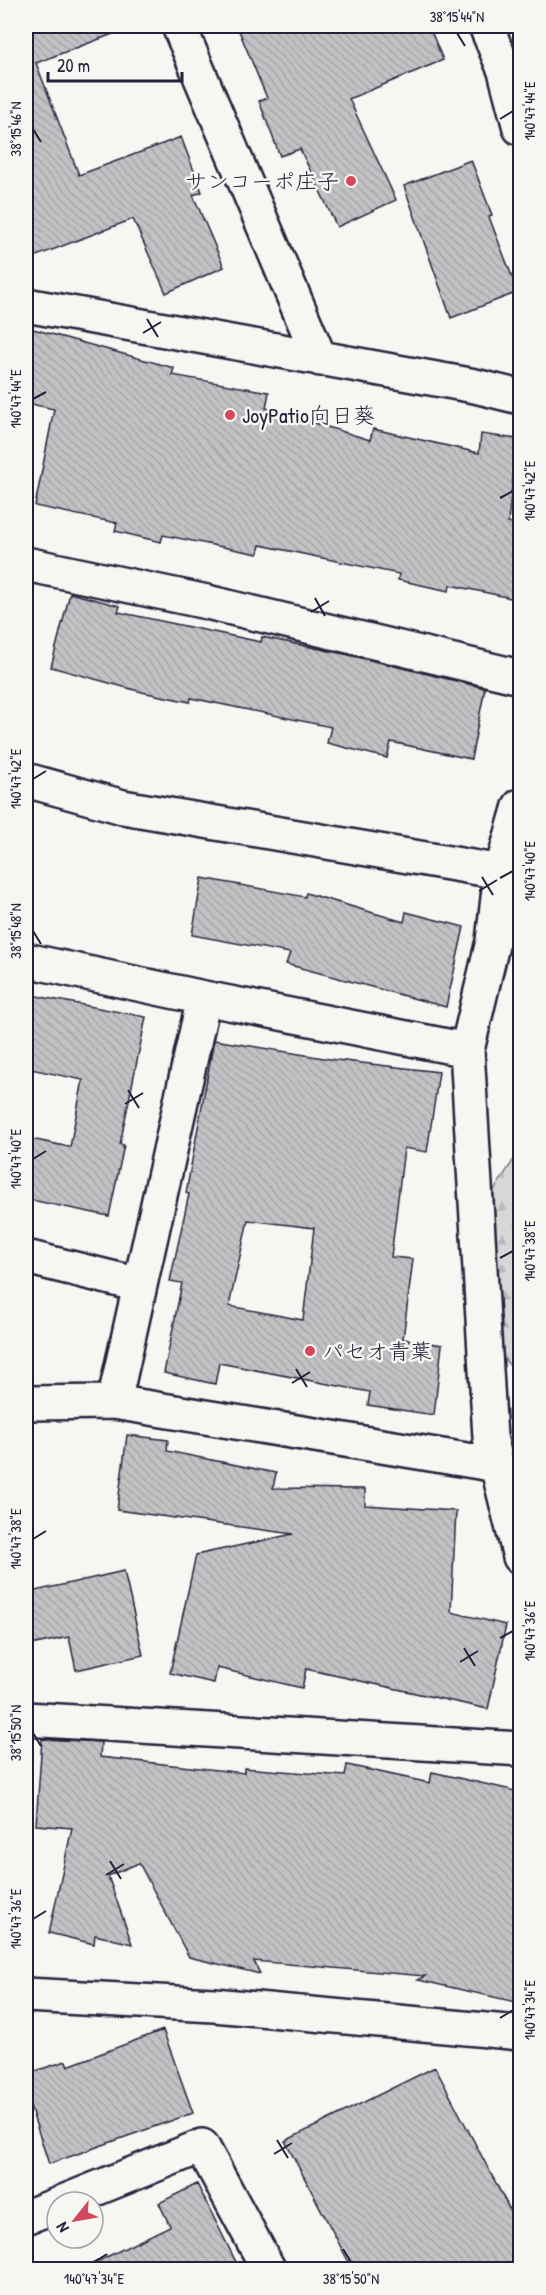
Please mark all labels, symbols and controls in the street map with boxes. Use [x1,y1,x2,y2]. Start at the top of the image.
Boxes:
text: 38°15'44"N [430,6,484,27]
scale bar [48,45,182,83]
text: 20 m [57,53,90,78]
text: 140°47'44"E [519,81,540,141]
text: 38°15'46"N [5,101,26,157]
place label: サンコーポ庄子 [185,166,339,196]
marker: サンコーポ庄子 [344,174,358,188]
text: 140°47'44"E [5,369,26,429]
place label: JoyPatio向日葵 [242,400,375,430]
marker: JoyPatio向日葵 [223,408,237,422]
text: 140°47'42"E [519,460,540,521]
text: 140°47'42"E [5,748,26,809]
text: 140°47'40"E [519,840,540,901]
text: 38°15'48"N [5,903,26,959]
text: 140°47'40"E [5,1128,26,1189]
text: 140°47'38"E [519,1220,540,1282]
place label: パセオ青葉 [322,1336,432,1366]
marker: パセオ青葉 [303,1344,317,1358]
text: 140°47'38"E [5,1508,26,1570]
text: 140°47'36"E [519,1600,540,1661]
text: 38°15'50"N [5,1705,26,1761]
text: 140°47'36"E [5,1888,26,1949]
text: 140°47'34"E [519,1979,540,2040]
north arrow [45,2190,105,2250]
text: N [50,2218,74,2237]
text: 140°47'34"E [64,2268,125,2289]
text: 38°15'50"N [323,2268,379,2289]

